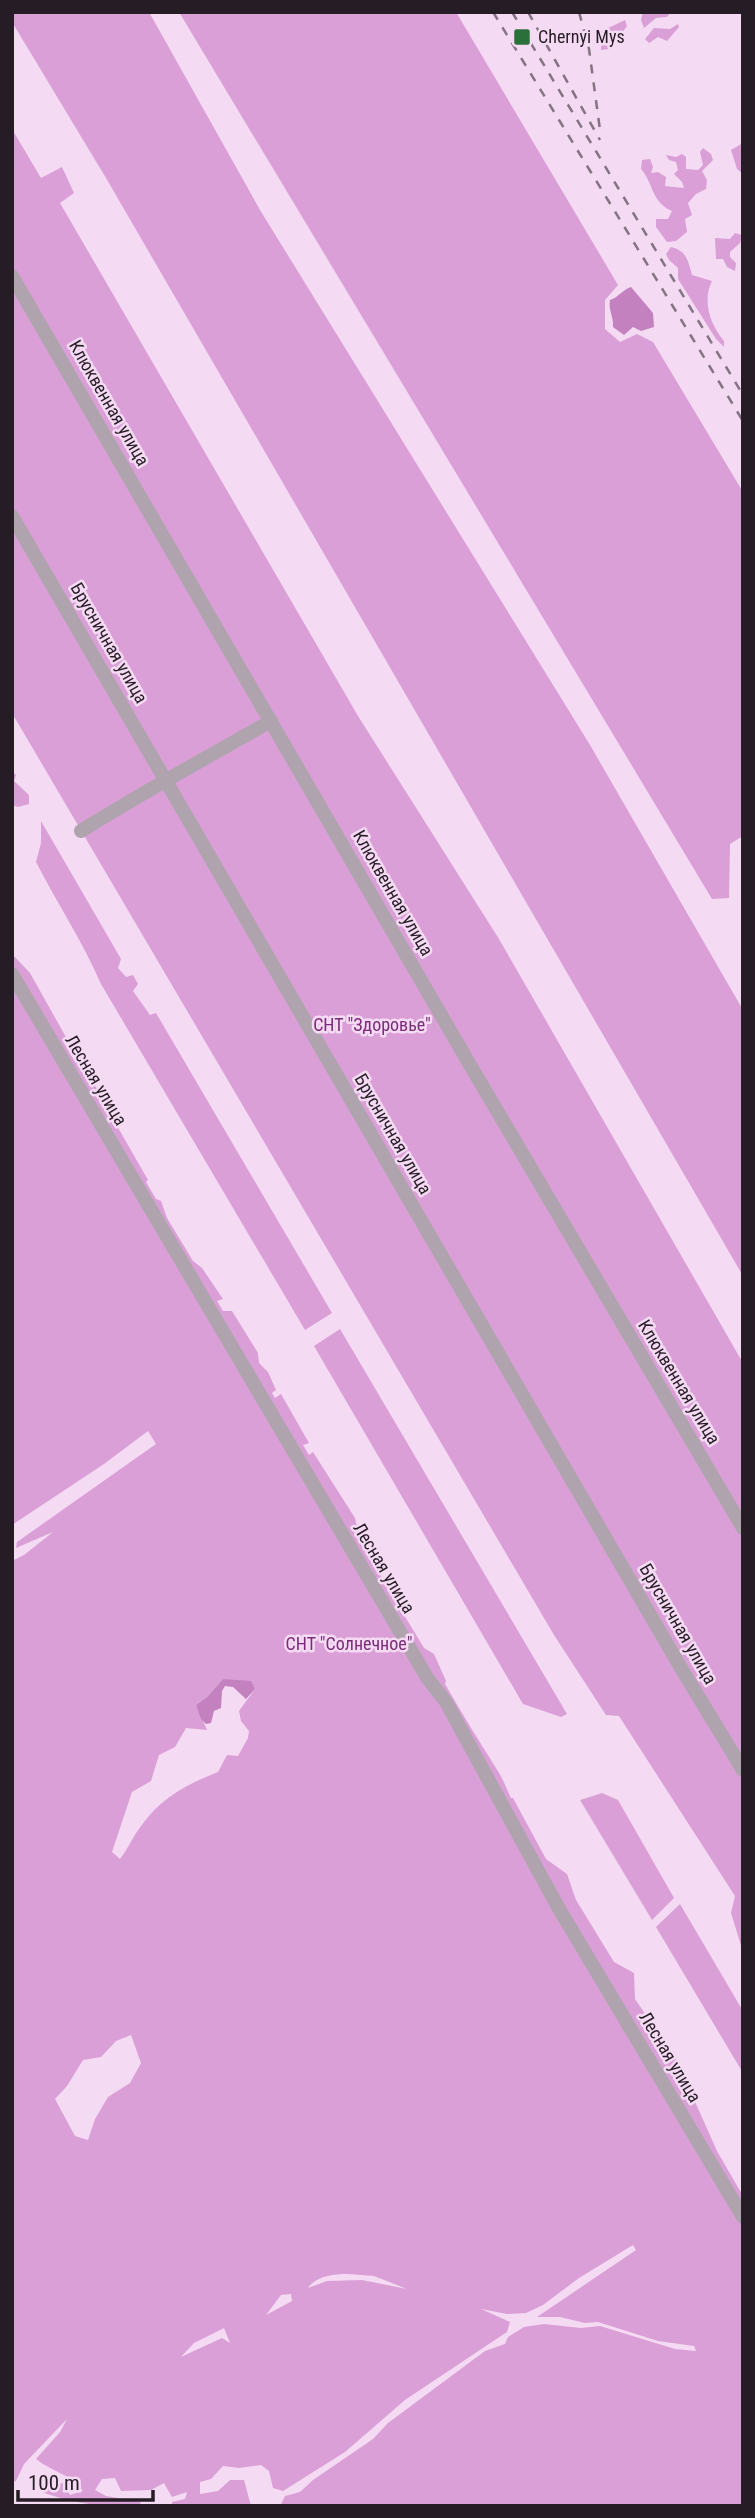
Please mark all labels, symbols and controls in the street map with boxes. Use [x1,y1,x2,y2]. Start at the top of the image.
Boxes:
place label: Chernyi Mys [538,26,625,47]
marker: Chernyi Mys [512,27,532,47]
street label: Клюквенная улица [65,336,154,469]
street label: Брусничная улица [66,579,152,707]
street label: Клюквенная улица [349,826,438,959]
park label: СНТ "Здоровье" [313,1014,431,1035]
street label: Лесная улица [61,1031,132,1129]
street label: Брусничная улица [350,1070,436,1198]
street label: Клюквенная улица [634,1316,725,1448]
street label: Лесная улица [349,1519,420,1617]
street label: Брусничная улица [635,1560,721,1688]
park label: СНТ "Солнечное" [286,1633,412,1654]
street label: Лесная улица [635,2008,706,2106]
scale bar [18,2458,152,2502]
text: 100 m [28,2471,80,2495]

